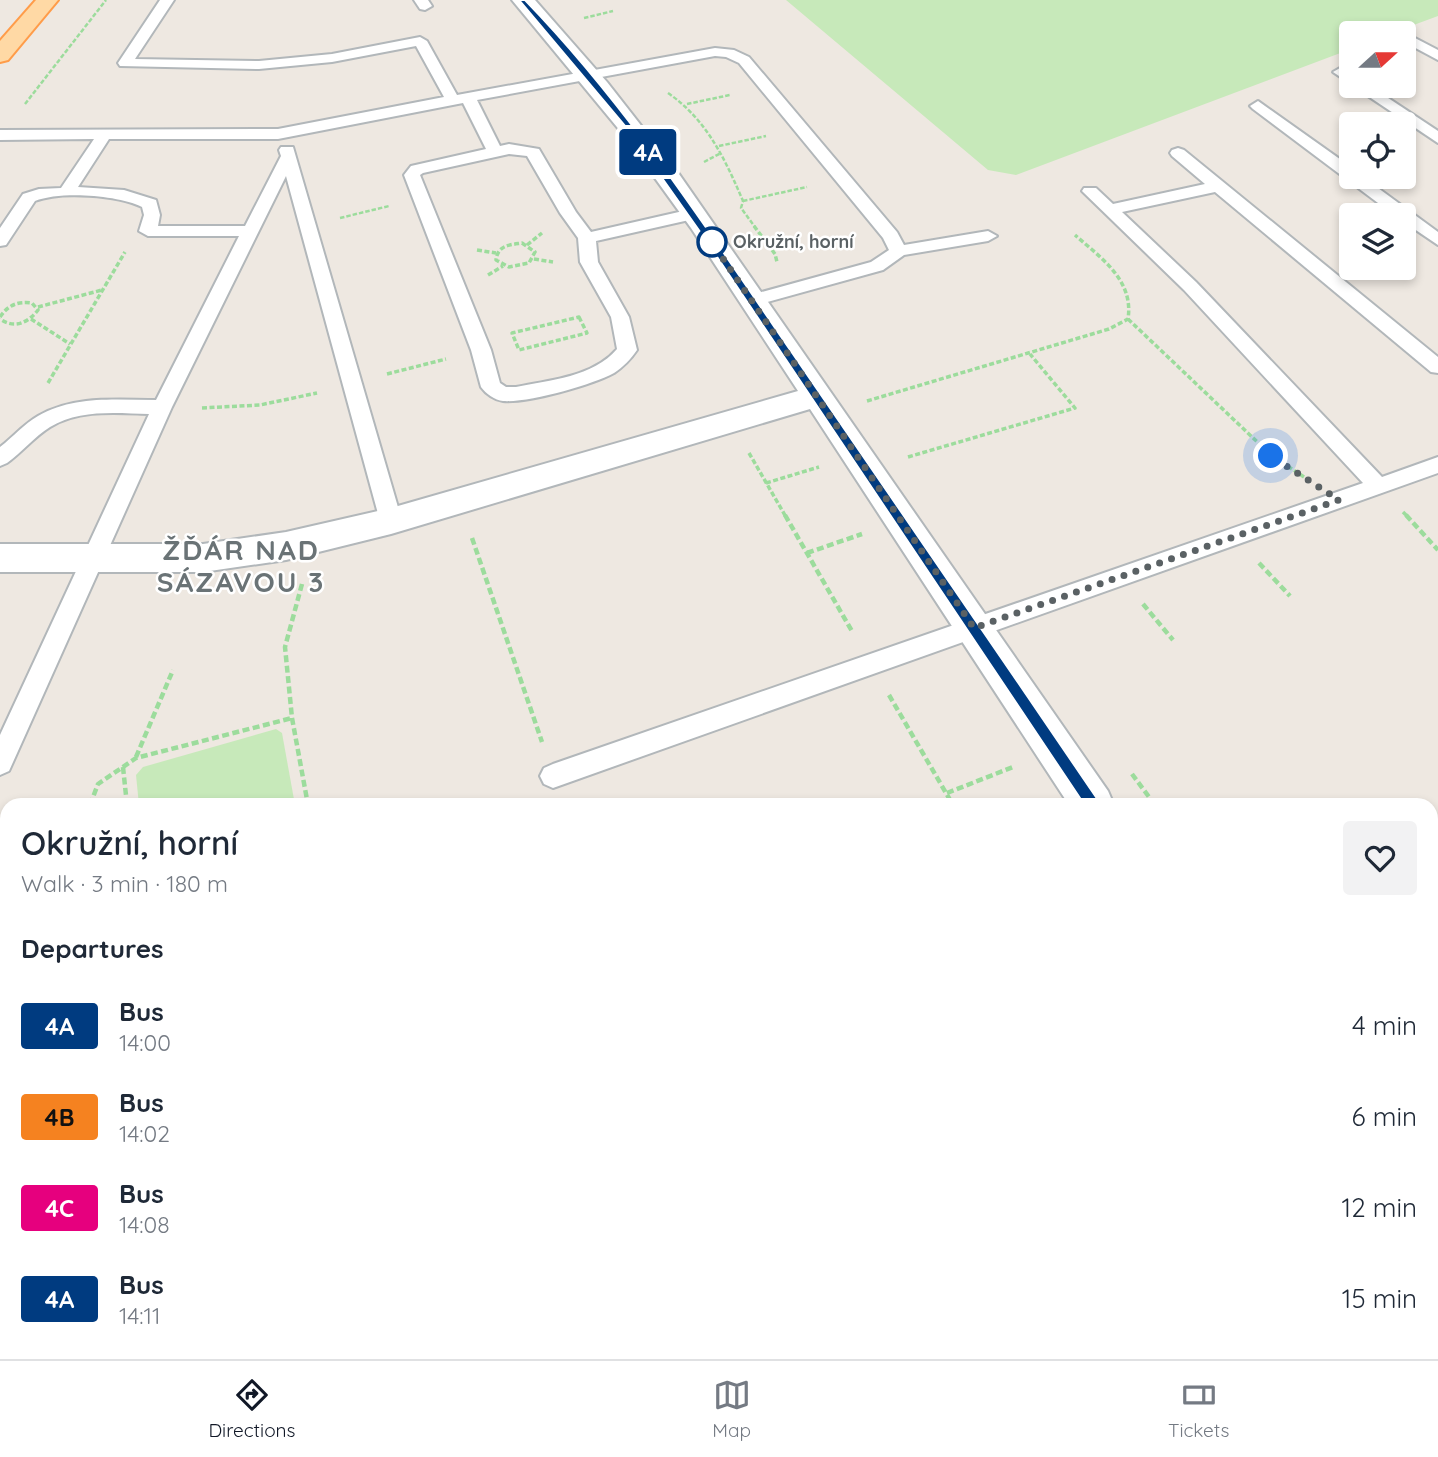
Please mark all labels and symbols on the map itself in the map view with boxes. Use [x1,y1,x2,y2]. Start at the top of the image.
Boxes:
north arrow [1339,21,1416,98]
line badge: 4A [616,129,680,175]
marker: Okružní, horní [697,227,727,257]
place label: Okružní, horní [733,230,854,253]
your location [1253,438,1288,473]
district label: ŽĎÁR NAD SÁZAVOU 3 [157,532,325,599]

